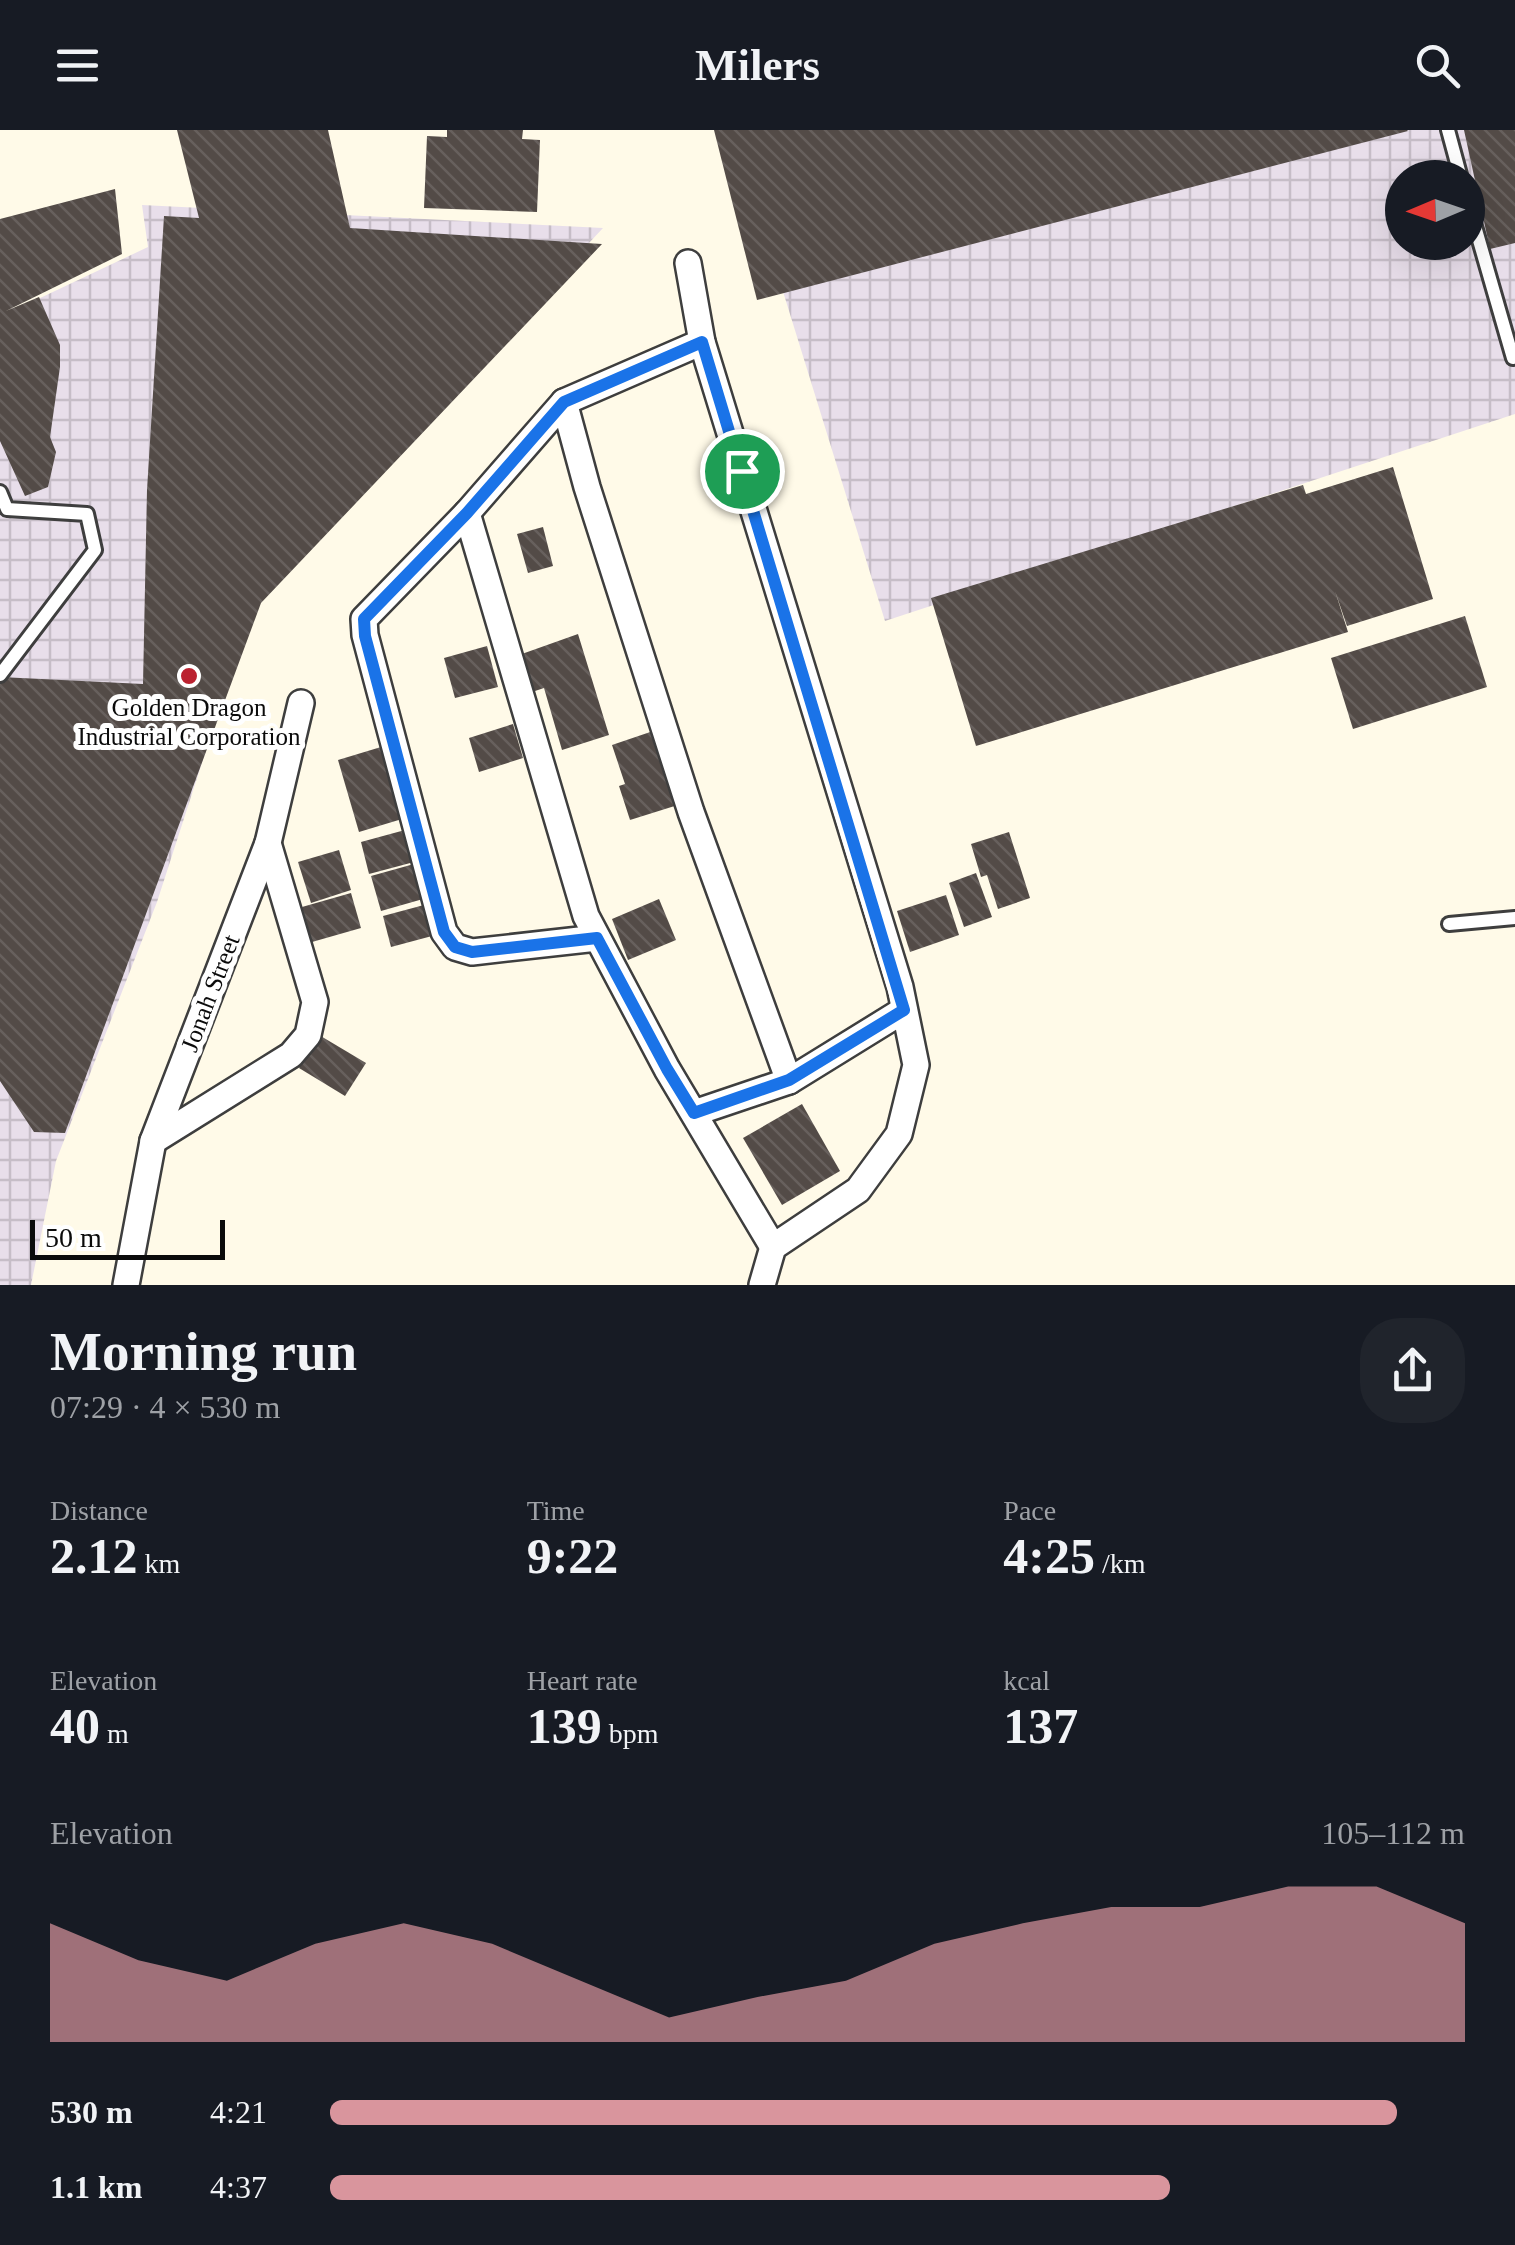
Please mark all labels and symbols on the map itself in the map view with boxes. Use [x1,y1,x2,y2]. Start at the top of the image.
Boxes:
north arrow [1385,160,1485,260]
pin [700,429,785,514]
marker: Golden Dragon Industrial Corporation [178,665,200,687]
place label: Golden Dragon Industrial Corporation [78,694,301,750]
street label: Jonah Street [175,931,245,1055]
scale bar [30,1215,225,1260]

